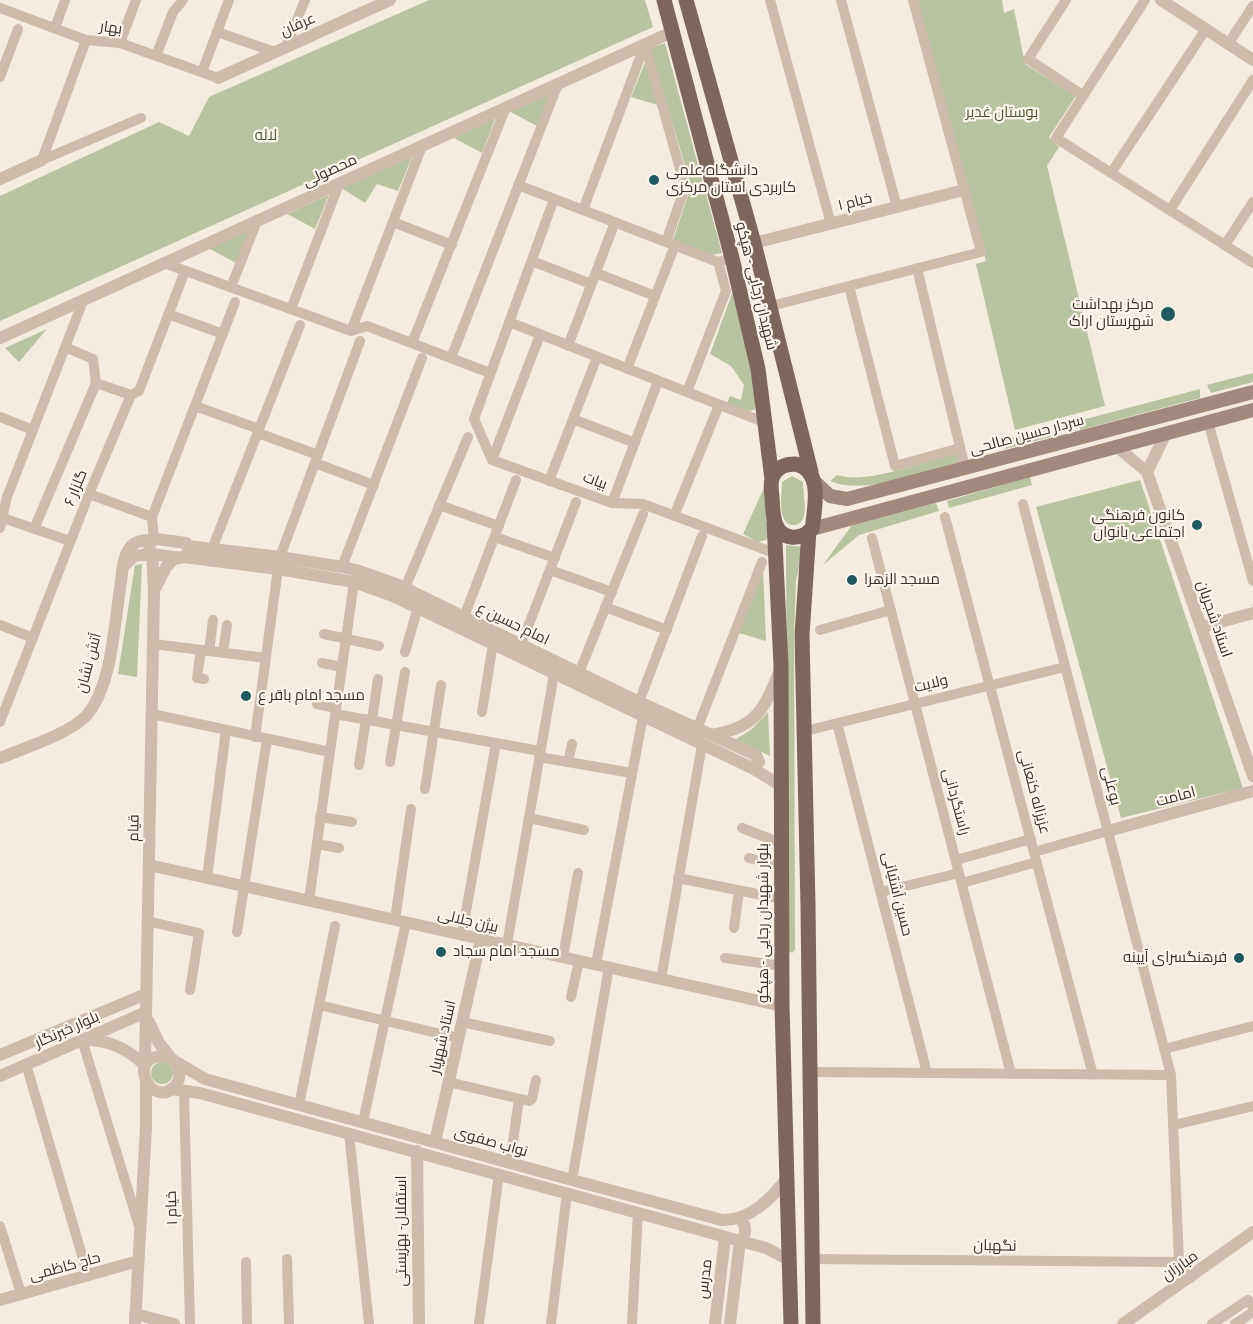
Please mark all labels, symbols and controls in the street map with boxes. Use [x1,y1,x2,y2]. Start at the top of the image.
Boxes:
street label: عرفان [277,9,319,41]
street label: بهار [99,18,123,38]
park label: بوستان غدیر [966,104,1038,122]
park label: لاله [255,127,277,145]
street label: محصولی [300,151,360,191]
place label: دانشگاه علمی کاربردی استان مرکزی [666,162,796,197]
marker: دانشگاه علمی کاربردی استان مرکزی [647,173,661,187]
street label: خیام ۱ [836,189,874,215]
street label: شهیدان رجایی - هپکو [731,220,781,352]
place label: مرکز بهداشت شهرستان اراک [1069,296,1154,331]
marker: مرکز بهداشت شهرستان اراک [1159,305,1177,323]
street label: سردار حسین صالحی [968,411,1086,459]
street label: گلزار ۶ [61,467,91,509]
street label: بیات [580,468,610,494]
place label: کانون فرهنگی اجتماعی بانوان [1092,507,1185,542]
marker: کانون فرهنگی اجتماعی بانوان [1190,518,1204,532]
place label: مسجد الزهرا [864,571,940,589]
marker: مسجد الزهرا [845,573,859,587]
street label: استاد شجریان [1192,578,1236,660]
street label: امام حسین ع [474,599,552,649]
street label: آتش نشان [72,631,106,695]
street label: ولایت [912,671,950,697]
place label: مسجد امام باقر ع [258,687,365,705]
marker: مسجد امام باقر ع [239,689,253,703]
street label: عزیزاله کنعانی [1014,748,1054,836]
street label: بوعلی [1097,765,1125,807]
street label: راستگردانی [938,767,974,837]
street label: امامت [1154,783,1198,811]
street label: قیام [125,814,143,842]
street label: بلوار شهیدان رجایی - هپکو [755,843,773,1003]
street label: حسین آشتیانی [878,850,916,938]
street label: بیژن جلالی [436,905,500,937]
place label: مسجد امام سجاد [453,943,560,961]
marker: مسجد امام سجاد [434,945,448,959]
place label: فرهنگسرای آیینه [1123,949,1227,967]
marker: فرهنگسرای آیینه [1232,951,1246,965]
street label: استاد شهریار [426,998,460,1076]
street label: بلوار خبرنگار [32,1008,102,1052]
street label: نواب صفوی [452,1123,530,1161]
street label: استقلال- بهزیستی [393,1175,411,1287]
street label: خیام ۱ [162,1191,182,1225]
street label: نگهبان [973,1237,1017,1255]
street label: مبارزان [1158,1247,1202,1285]
street label: حاج کاظمی [27,1249,103,1285]
street label: مدرس [694,1258,716,1300]

